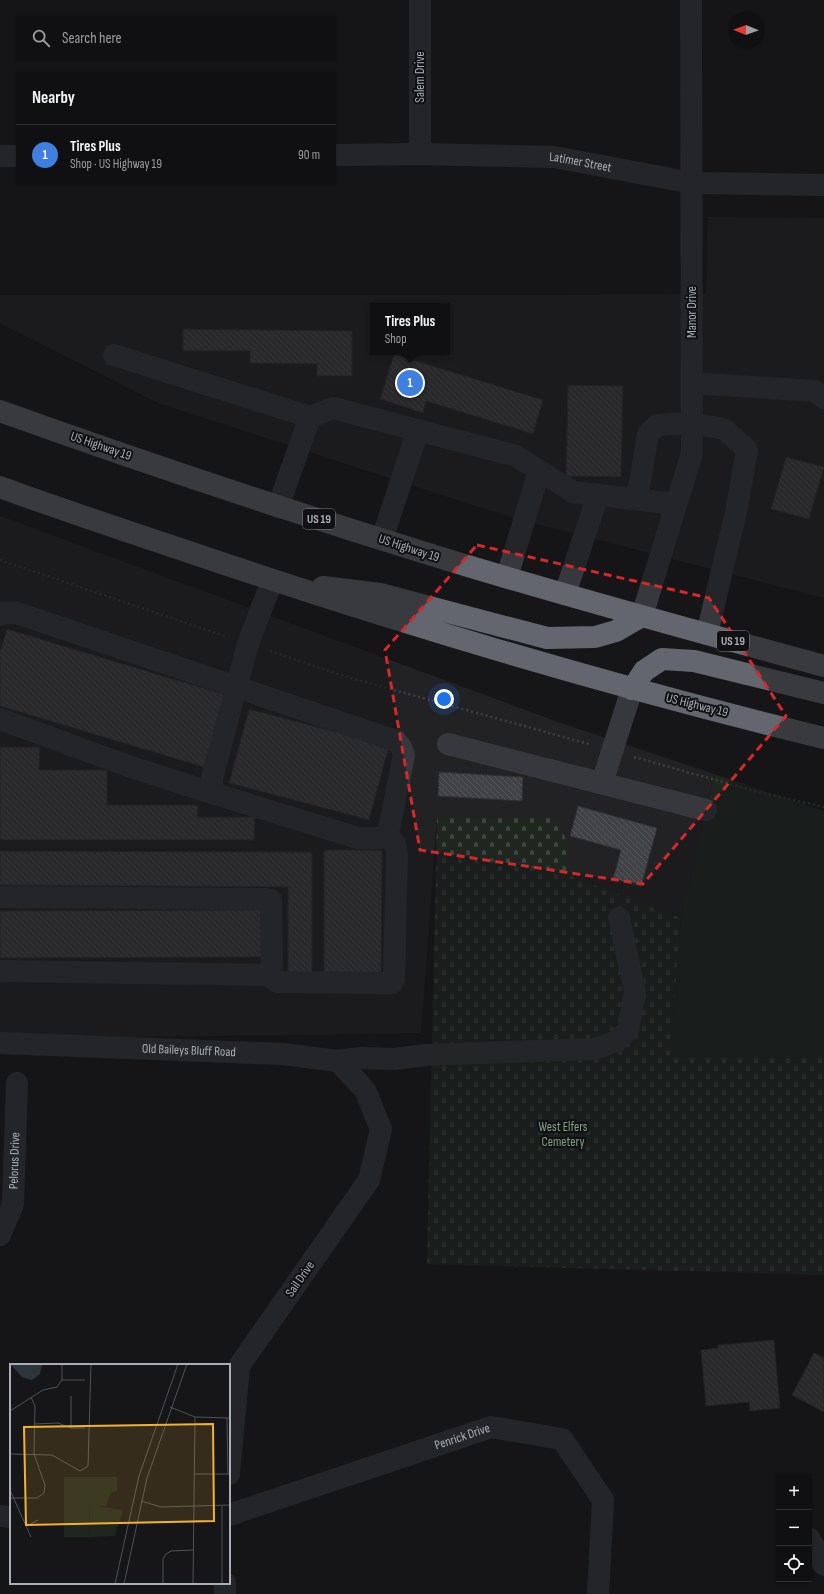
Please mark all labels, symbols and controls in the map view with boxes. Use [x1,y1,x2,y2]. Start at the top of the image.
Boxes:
north arrow [728,12,764,48]
search box [16,16,336,60]
icon: search [30,27,52,49]
text: Search here [62,29,122,48]
street label: Salem Drive [412,51,428,103]
text: Nearby [32,88,75,108]
text: Tires Plus [70,137,121,156]
text: 1 [42,147,48,163]
text: 90 m [298,147,320,163]
street label: Latimer Street [549,149,613,176]
text: Shop · US Highway 19 [70,156,162,172]
street label: Manor Drive [684,286,700,338]
popup [370,303,450,355]
text: Tires Plus [385,312,435,331]
text: Shop [385,331,407,347]
pin: 1 [397,368,423,398]
street label: US Highway 19 [68,428,134,464]
road number: US 19 [303,509,335,529]
street label: US Highway 19 [376,531,442,565]
road number: US 19 [717,631,749,651]
your location [434,689,454,709]
street label: US Highway 19 [664,690,730,720]
street label: Old Baileys Bluff Road [142,1041,236,1060]
park label: West Elfers Cemetery [539,1119,588,1150]
street label: Pelorus Drive [5,1132,23,1189]
street label: Sail Drive [282,1258,318,1300]
inset map [10,1364,230,1584]
street label: Penrick Drive [432,1420,492,1453]
map controls [776,1474,812,1582]
button: + [776,1474,812,1510]
button: − [776,1510,812,1546]
button: locate [776,1546,812,1582]

